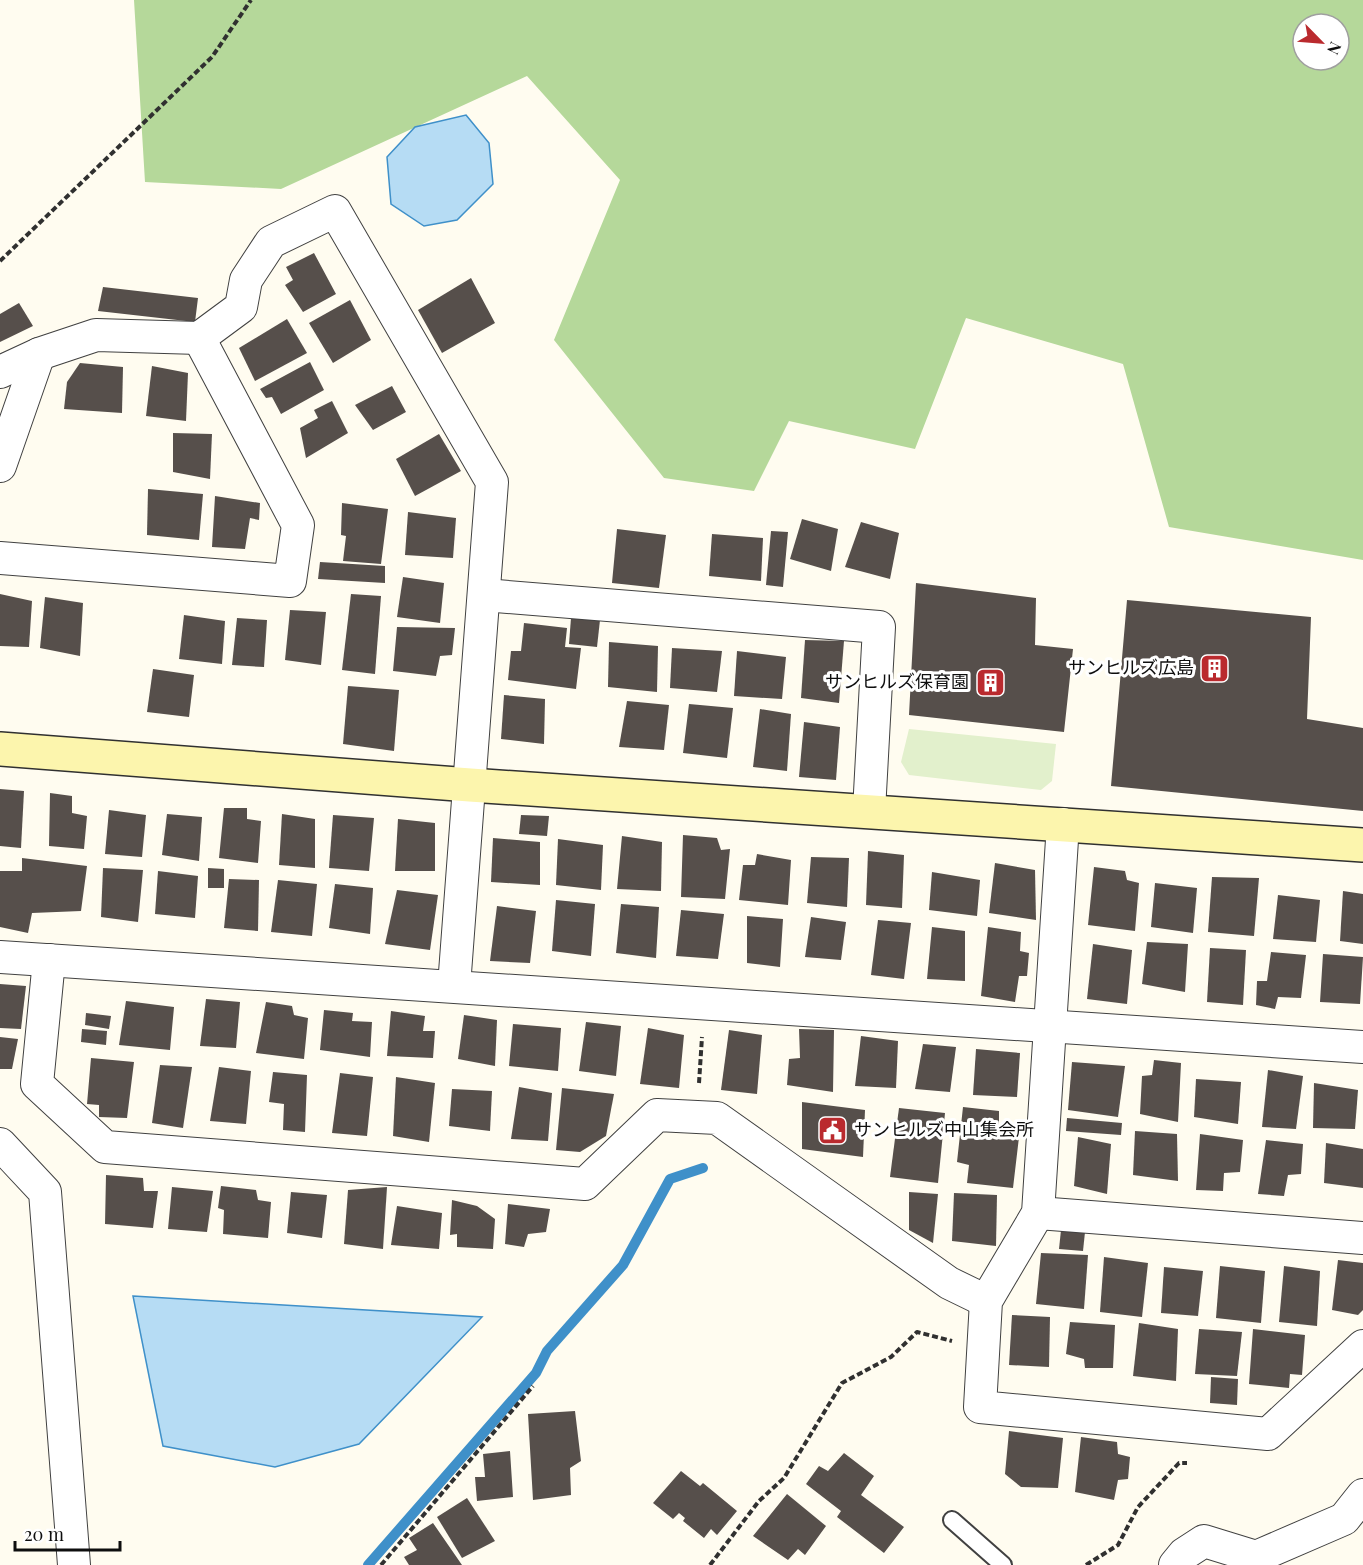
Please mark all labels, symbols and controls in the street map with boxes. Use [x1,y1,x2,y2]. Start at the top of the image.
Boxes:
north arrow [1291,12,1351,72]
text: N [1323,39,1347,59]
building icon: サンヒルズ広島 [1199,652,1231,684]
place label: サンヒルズ広島 [1068,655,1194,679]
building icon: サンヒルズ保育園 [974,666,1006,698]
place label: サンヒルズ保育園 [825,669,969,693]
public building icon: サンヒルズ中山集会所 [817,1114,849,1146]
place label: サンヒルズ中山集会所 [854,1117,1034,1141]
scale bar [15,1514,120,1552]
text: 20 m [24,1522,64,1546]

